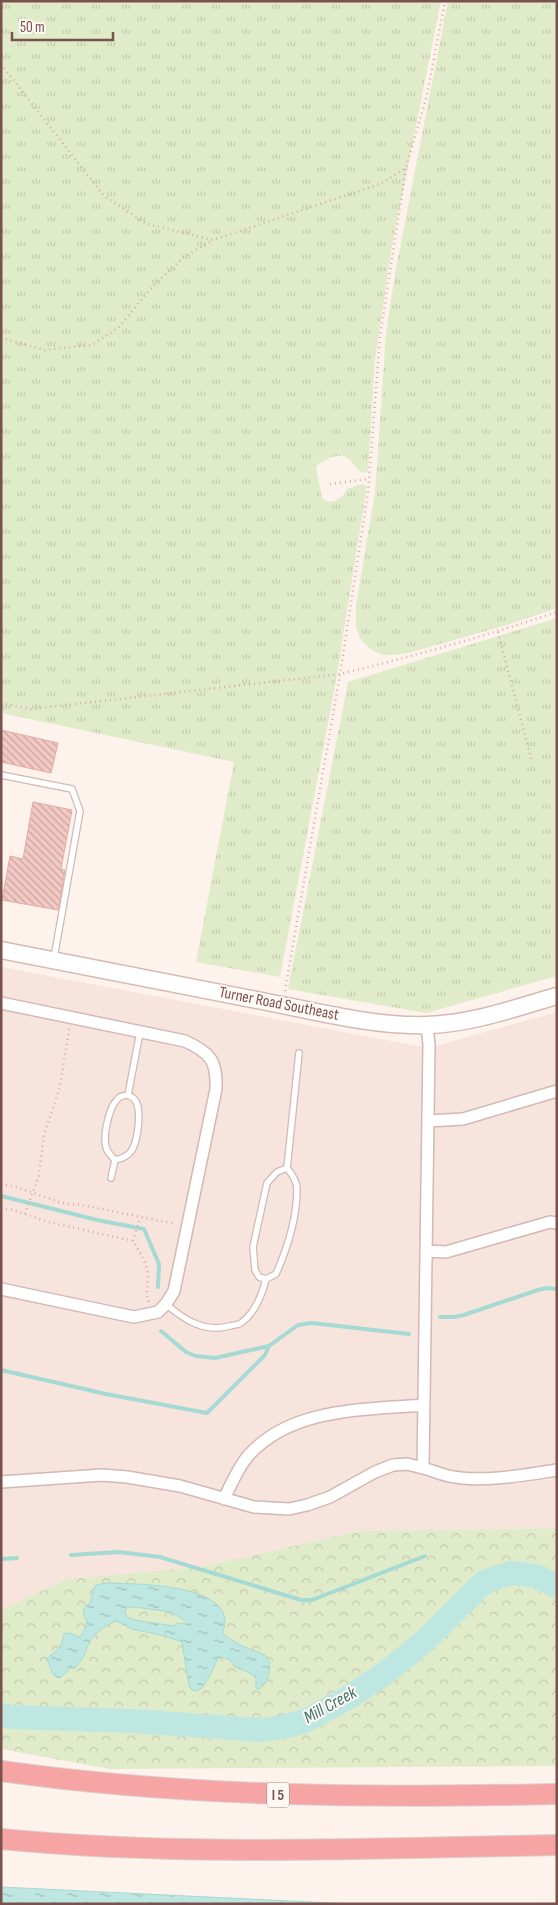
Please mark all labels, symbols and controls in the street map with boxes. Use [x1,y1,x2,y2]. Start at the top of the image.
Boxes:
scale bar [12,10,114,42]
text: 50 m [20,18,45,37]
street label: Turner Road Southeast [218,983,340,1025]
water label: Mill Creek [300,1681,361,1728]
road number: I 5 [267,1782,289,1808]

